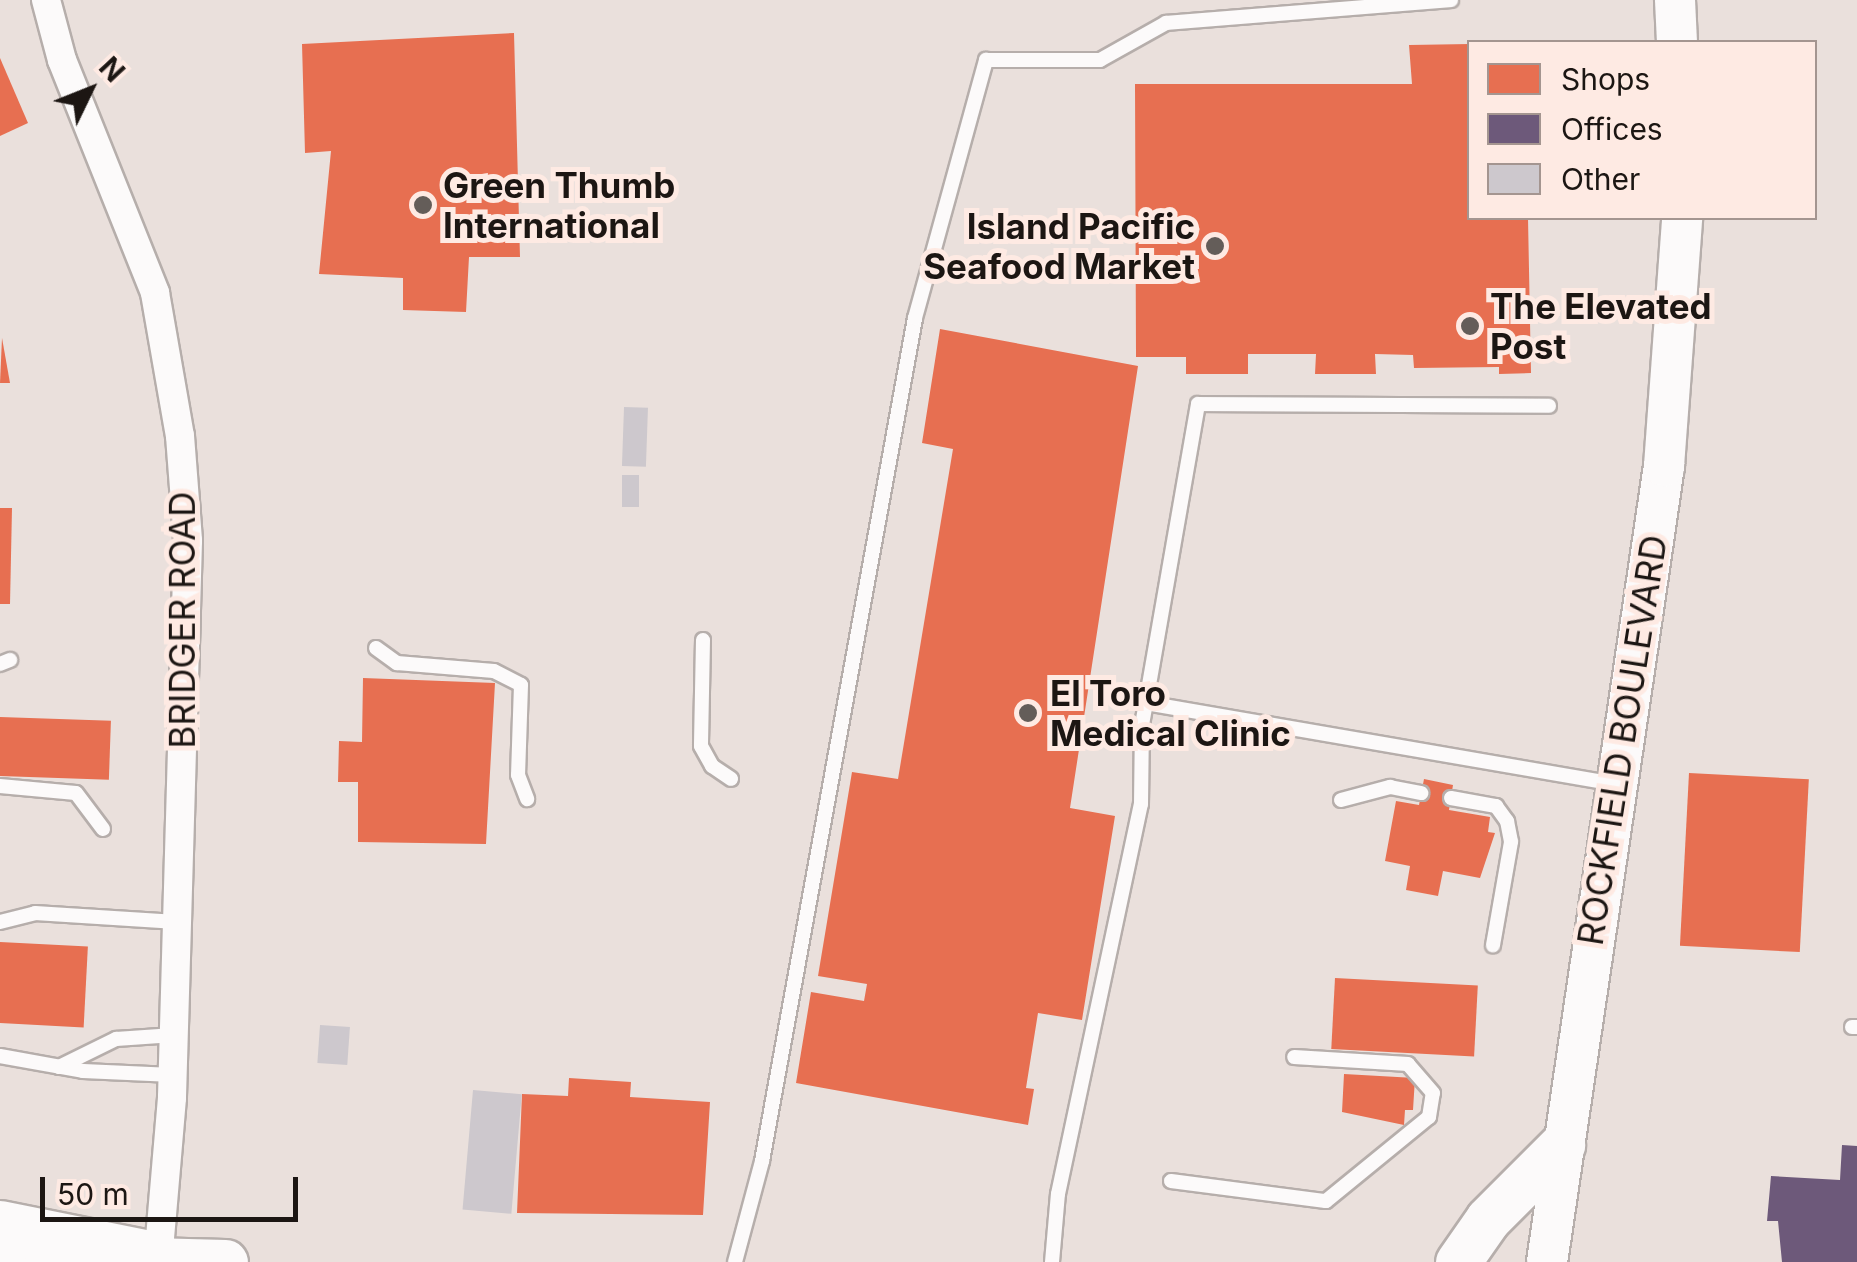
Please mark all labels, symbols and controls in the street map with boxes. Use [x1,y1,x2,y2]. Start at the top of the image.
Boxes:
north arrow [40,40,140,140]
legend [1467,40,1817,220]
text: N [92,50,132,89]
text: Shops [1561,61,1650,97]
text: Offices [1561,111,1663,147]
text: Other [1561,161,1640,197]
place label: Green Thumb International [443,164,675,246]
marker: Green Thumb International [412,194,434,216]
place label: Island Pacific Seafood Market [923,205,1195,287]
marker: Island Pacific Seafood Market [1204,235,1226,257]
place label: The Elevated Post [1490,285,1712,367]
marker: The Elevated Post [1459,315,1481,337]
street label: BRIDGER ROAD [161,491,203,749]
street label: ROCKFIELD BOULEVARD [1569,532,1675,948]
place label: El Toro Medical Clinic [1050,672,1291,754]
marker: El Toro Medical Clinic [1015,700,1041,726]
scale bar [45,1157,302,1219]
text: 50 m [57,1176,129,1212]

